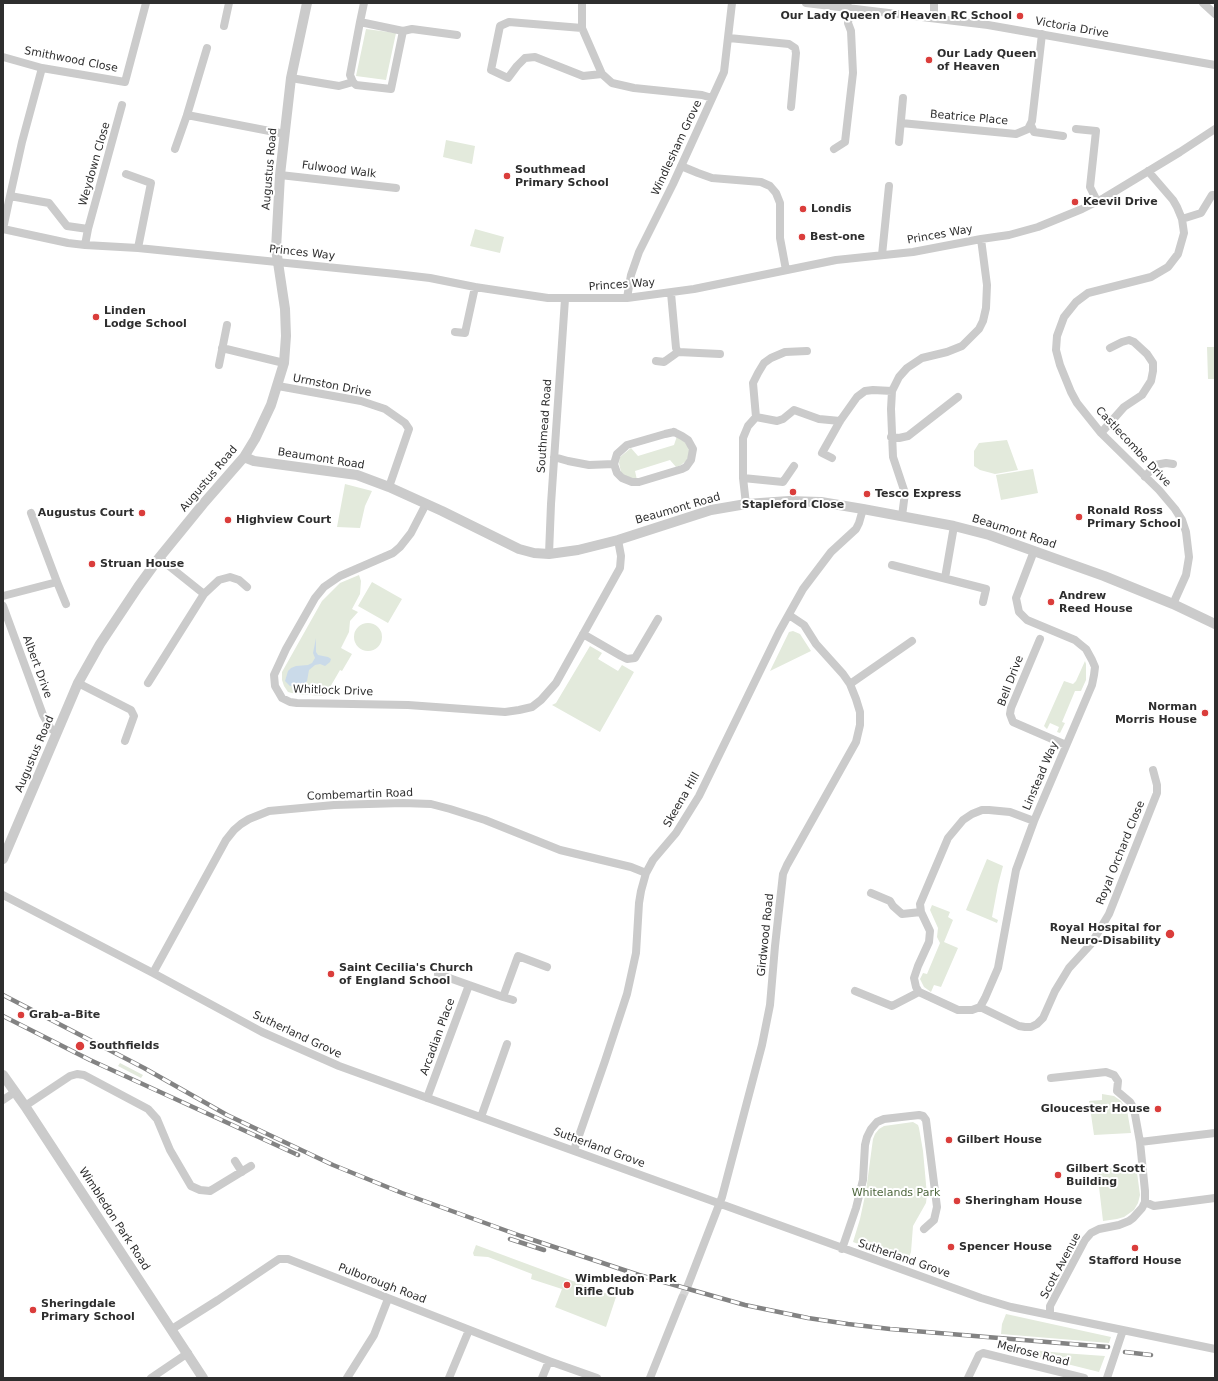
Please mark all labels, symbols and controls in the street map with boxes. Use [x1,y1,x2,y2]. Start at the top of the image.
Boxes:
place label: Our Lady Queen of Heaven RC School [780,9,1012,23]
marker: Our Lady Queen of Heaven RC School [1015,11,1025,21]
street label: Victoria Drive [1034,15,1110,41]
street label: Smithwood Close [23,44,119,76]
place label: Our Lady Queen of Heaven [937,47,1037,73]
marker: Our Lady Queen of Heaven [924,55,934,65]
street label: Windlesham Grove [649,98,705,198]
street label: Beatrice Place [929,108,1009,128]
street label: Weydown Close [77,121,113,207]
street label: Augustus Road [260,127,280,211]
street label: Fulwood Walk [301,159,377,181]
place label: Southmead Primary School [515,163,609,189]
marker: Southmead Primary School [502,171,512,181]
place label: Keevil Drive [1083,195,1158,209]
marker: Keevil Drive [1070,197,1080,207]
place label: Londis [811,202,852,216]
marker: Londis [798,204,808,214]
street label: Princes Way [906,223,974,247]
place label: Best-one [810,230,865,244]
marker: Best-one [797,232,807,242]
street label: Princes Way [268,243,336,263]
street label: Princes Way [588,276,656,294]
place label: Linden Lodge School [104,304,187,330]
marker: Linden Lodge School [91,312,101,322]
street label: Urmston Drive [292,372,372,400]
street label: Southmead Road [535,379,555,473]
street label: Castlecombe Drive [1093,404,1173,490]
street label: Augustus Road [177,443,241,515]
street label: Beaumont Road [277,446,365,472]
marker: Stapleford Close [788,487,798,497]
place label: Tesco Express [875,487,961,501]
marker: Tesco Express [862,489,872,499]
street label: Beaumont Road [634,491,722,527]
place label: Stapleford Close [742,498,844,512]
place label: Ronald Ross Primary School [1087,504,1181,530]
place label: Augustus Court [38,506,134,520]
marker: Augustus Court [137,508,147,518]
street label: Beaumont Road [970,512,1058,552]
marker: Ronald Ross Primary School [1074,512,1084,522]
place label: Highview Court [236,513,331,527]
marker: Highview Court [223,515,233,525]
place label: Struan House [100,557,184,571]
marker: Struan House [87,559,97,569]
place label: Andrew Reed House [1059,589,1133,615]
marker: Andrew Reed House [1046,597,1056,607]
street label: Albert Drive [20,634,54,700]
street label: Bell Drive [995,654,1027,708]
street label: Whitlock Drive [293,683,373,699]
place label: Norman Morris House [1115,700,1197,726]
marker: Norman Morris House [1200,708,1210,718]
street label: Augustus Road [13,714,57,794]
street label: Linstead Way [1021,740,1061,812]
street label: Skeena Hill [661,770,703,830]
street label: Combemartin Road [307,787,413,803]
street label: Royal Orchard Close [1094,799,1148,907]
street label: Girdwood Road [755,893,777,977]
place label: Royal Hospital for Neuro-Disability [1050,921,1161,947]
marker: Royal Hospital for Neuro-Disability [1164,928,1176,940]
place label: Saint Cecilia's Church of England School [339,961,473,987]
marker: Saint Cecilia's Church of England School [326,969,336,979]
street label: Arcadian Place [418,997,458,1077]
place label: Grab-a-Bite [29,1008,100,1022]
street label: Sutherland Grove [250,1009,344,1061]
marker: Grab-a-Bite [16,1010,26,1020]
place label: Southfields [89,1039,159,1053]
marker: Southfields [74,1040,86,1052]
place label: Gloucester House [1041,1102,1150,1116]
marker: Gloucester House [1153,1104,1163,1114]
street label: Sutherland Grove [551,1125,647,1171]
place label: Gilbert House [957,1133,1042,1147]
marker: Gilbert House [944,1135,954,1145]
place label: Gilbert Scott Building [1066,1162,1145,1188]
street label: Wimbledon Park Road [76,1165,152,1273]
marker: Gilbert Scott Building [1053,1170,1063,1180]
park label: Whitelands Park [852,1186,940,1200]
place label: Sheringham House [965,1194,1082,1208]
marker: Sheringham House [952,1196,962,1206]
street label: Scott Avenue [1038,1231,1084,1301]
street label: Sutherland Grove [856,1237,952,1281]
place label: Spencer House [959,1240,1052,1254]
marker: Spencer House [946,1242,956,1252]
marker: Stafford House [1130,1243,1140,1253]
place label: Stafford House [1089,1254,1181,1268]
street label: Pulborough Road [336,1261,428,1307]
place label: Wimbledon Park Rifle Club [575,1272,676,1298]
marker: Wimbledon Park Rifle Club [562,1280,572,1290]
place label: Sheringdale Primary School [41,1297,135,1323]
marker: Sheringdale Primary School [28,1305,38,1315]
street label: Melrose Road [996,1339,1070,1369]

